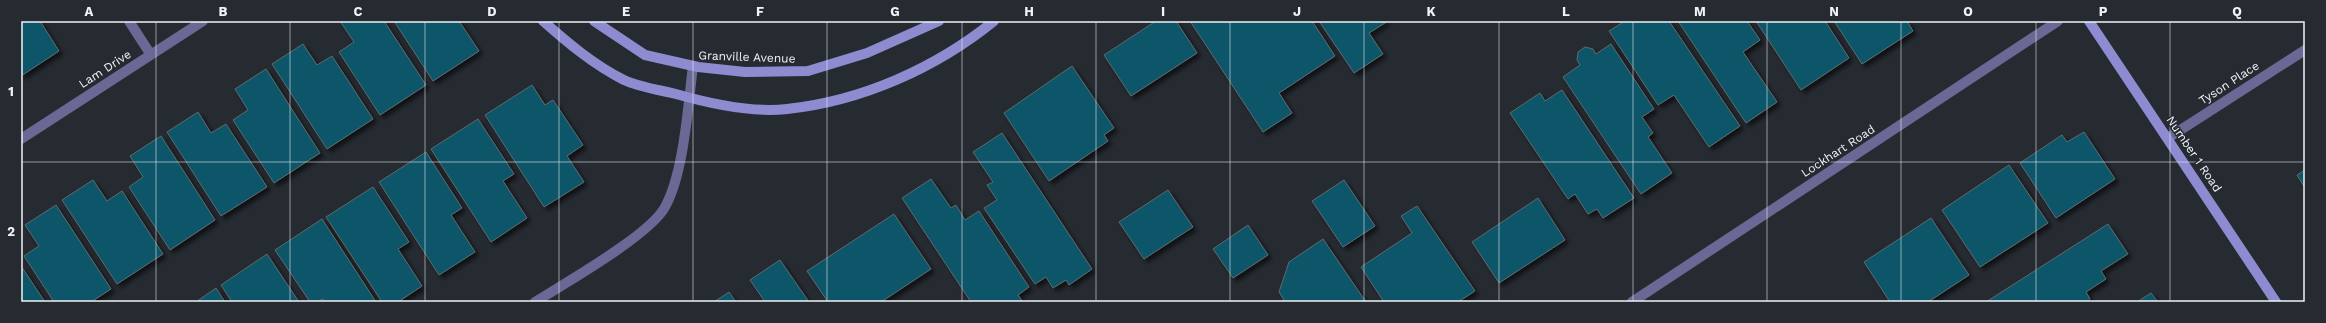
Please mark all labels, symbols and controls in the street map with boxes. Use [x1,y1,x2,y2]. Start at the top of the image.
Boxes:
text: A [85,4,94,19]
text: B [219,4,228,19]
text: C [354,4,363,19]
text: D [487,4,497,19]
text: E [622,4,630,19]
text: F [756,4,764,19]
text: G [890,4,900,19]
text: H [1024,4,1034,19]
text: I [1161,4,1165,19]
text: J [1293,4,1301,19]
text: K [1426,4,1436,19]
text: L [1562,4,1570,19]
text: M [1694,4,1706,19]
text: N [1829,4,1839,19]
text: O [1963,4,1973,19]
text: P [2099,4,2108,19]
text: Q [2232,4,2242,19]
street label: Lam Drive [76,47,134,91]
street label: Granville Avenue [698,48,796,66]
street label: Tyson Place [2196,58,2262,108]
text: 1 [8,84,14,99]
street label: Number 1 Road [2163,113,2225,195]
street label: Lockhart Road [1799,122,1877,180]
text: 2 [7,224,15,239]

